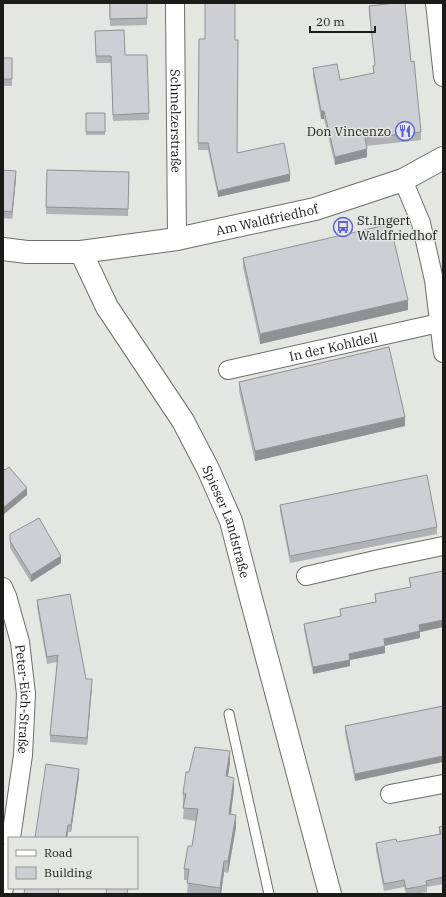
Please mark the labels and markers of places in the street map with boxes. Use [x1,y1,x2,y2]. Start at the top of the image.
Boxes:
restaurant icon: Don Vincenzo [394,120,416,142]
place label: Don Vincenzo [307,123,391,140]
place label: St.Ingert Waldfriedhof [357,212,438,244]
bus stop icon: St.Ingert Waldfriedhof [332,216,354,238]

